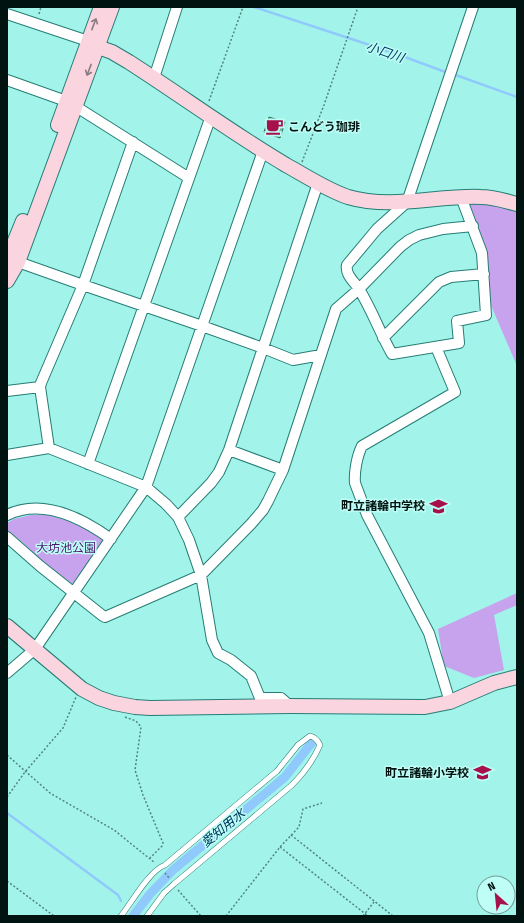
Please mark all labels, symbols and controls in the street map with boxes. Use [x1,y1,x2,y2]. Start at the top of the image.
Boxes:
one-way arrow [91,18,99,30]
water label: 小口川 [364,39,408,66]
one-way arrow [84,63,92,75]
cafe icon: こんどう珈琲 [265,117,285,137]
place label: こんどう珈琲 [288,120,360,134]
school or university icon: 町立諸輪中学校 [428,496,448,516]
place label: 町立諸輪中学校 [341,499,425,513]
park label: 大坊池公園 [36,541,96,555]
school or university icon: 町立諸輪小学校 [472,763,492,783]
place label: 町立諸輪小学校 [385,766,469,780]
water label: 愛知用水 [198,805,249,850]
north arrow [476,875,516,915]
text: N [486,879,498,894]

